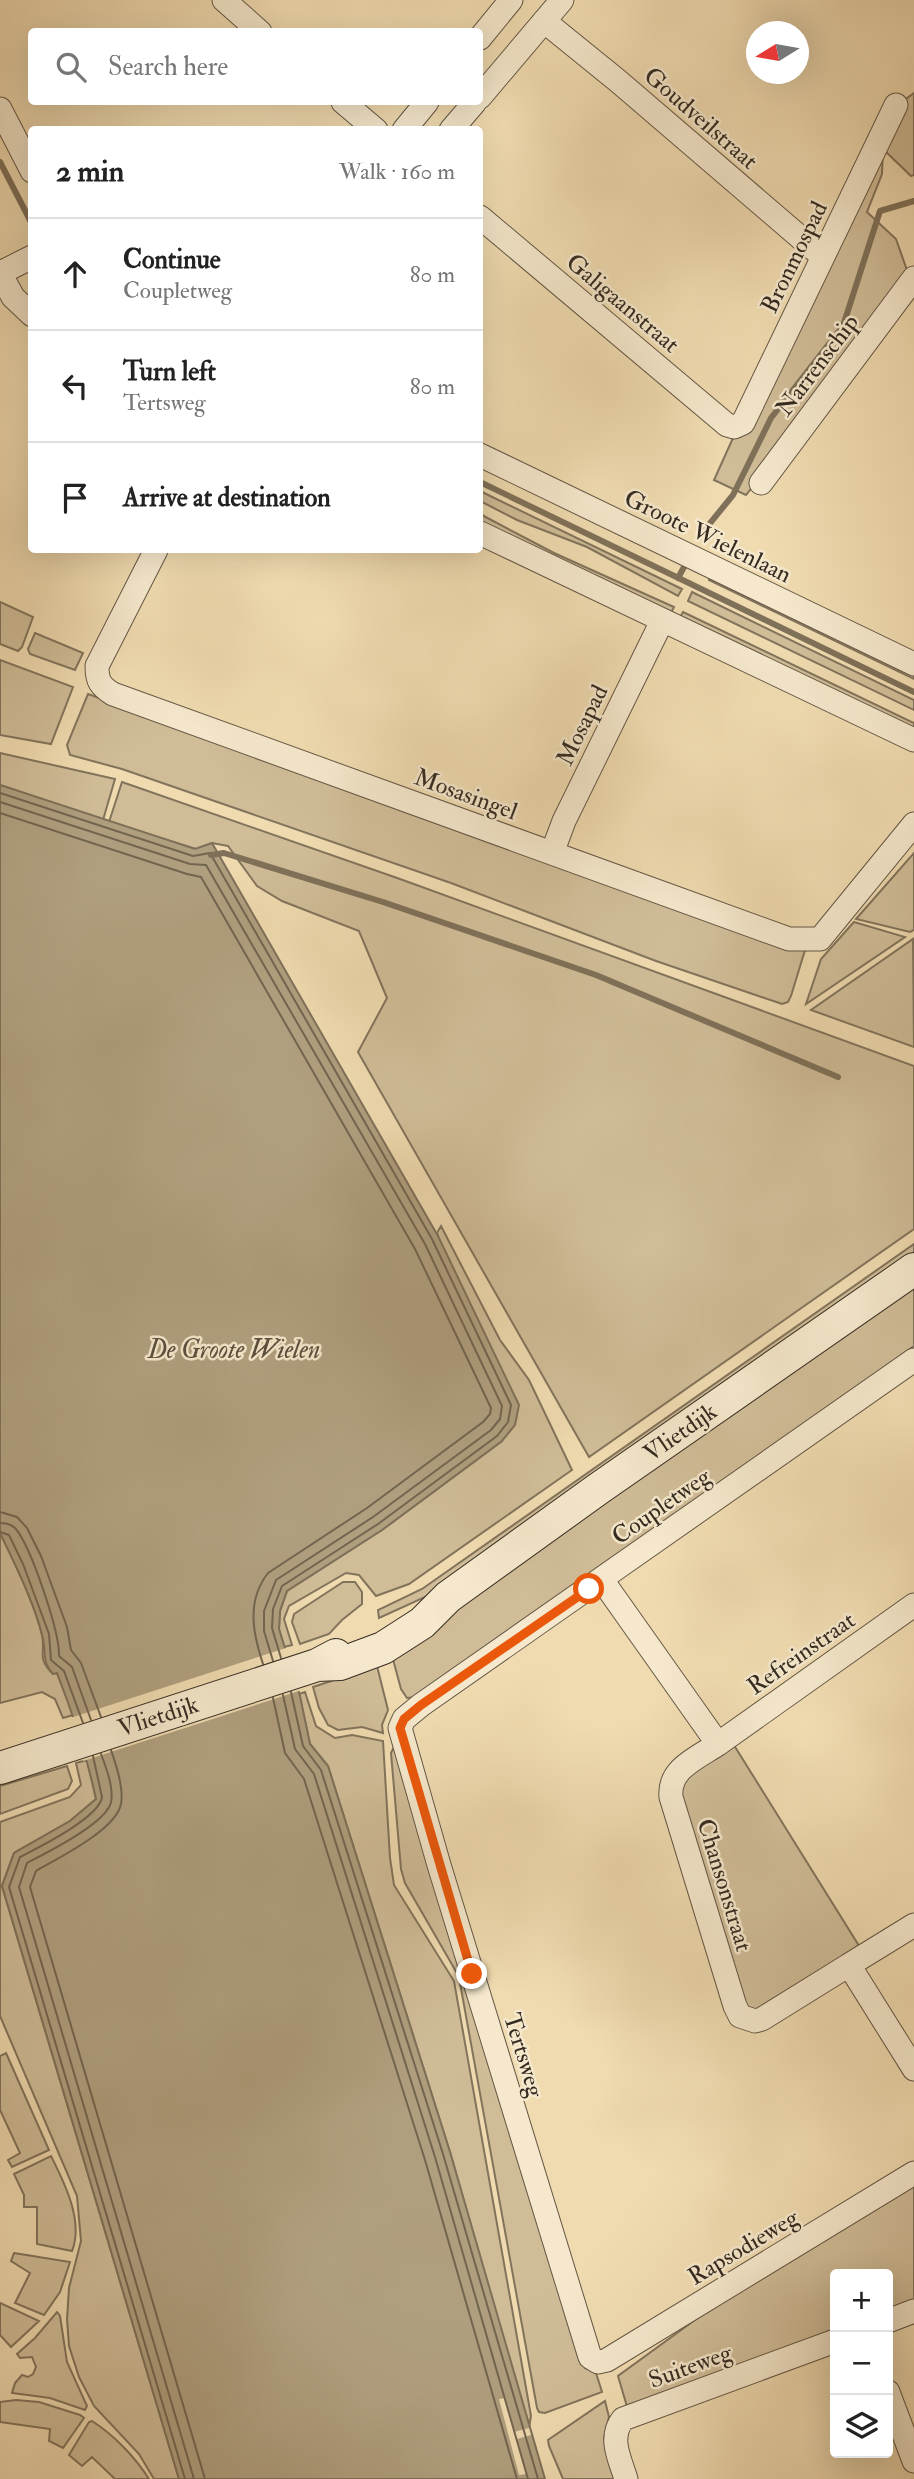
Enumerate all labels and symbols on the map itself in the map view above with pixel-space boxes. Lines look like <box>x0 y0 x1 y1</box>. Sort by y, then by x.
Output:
north arrow <box>746 21 809 84</box>
street label: Goudveilstraat <box>637 60 764 177</box>
street label: Bronmospad <box>754 196 835 318</box>
street label: Galigaanstraat <box>559 247 686 360</box>
street label: Narrenschip <box>769 308 866 423</box>
street label: Groote Wielenlaan <box>619 483 797 590</box>
street label: Mosapad <box>550 680 615 771</box>
street label: Mosasingel <box>410 762 522 827</box>
water label: De Groote Wielen <box>147 1334 320 1366</box>
street label: Vlietdijk <box>638 1396 723 1469</box>
street label: Coupletweg <box>606 1460 718 1552</box>
route start <box>573 1573 604 1604</box>
street label: Refreinstraat <box>741 1605 862 1702</box>
street label: Vlietdijk <box>114 1689 203 1744</box>
street label: Chansonstraat <box>690 1815 759 1955</box>
route end <box>456 1958 487 1989</box>
street label: Tertsweg <box>496 2009 551 2102</box>
street label: Rapsodieweg <box>682 2202 805 2293</box>
street label: Suiteweg <box>644 2337 737 2396</box>

